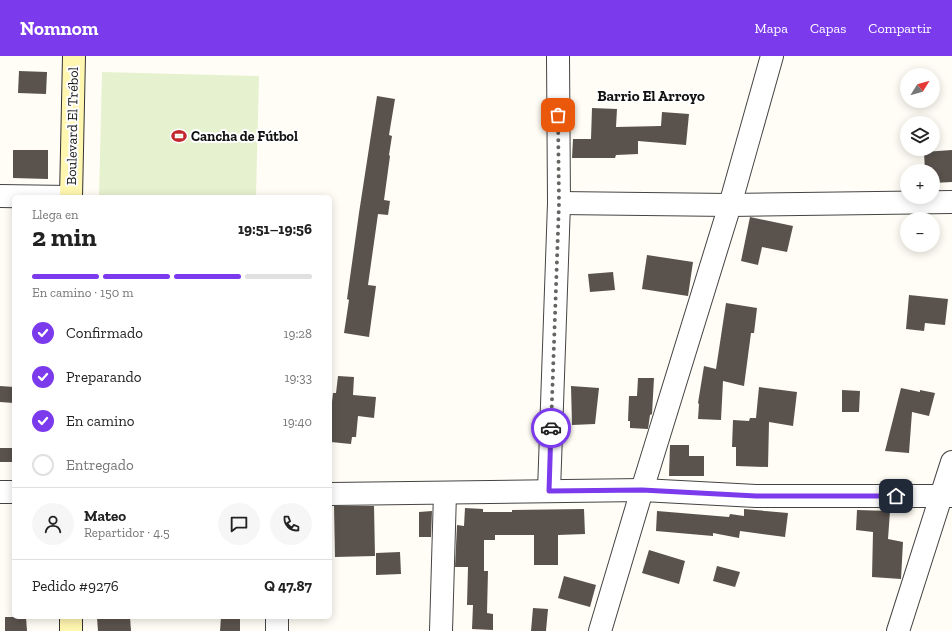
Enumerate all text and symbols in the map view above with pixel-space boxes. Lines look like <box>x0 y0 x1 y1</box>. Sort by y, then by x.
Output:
text: Nomnom <box>20 17 98 40</box>
text: Mapa <box>755 20 788 37</box>
text: Capas <box>810 20 846 37</box>
text: Compartir <box>868 20 932 37</box>
street label: Boulevard El Trébol <box>63 66 82 185</box>
north arrow <box>900 68 940 108</box>
map controls <box>900 68 940 252</box>
district label: Barrio El Arroyo <box>597 87 705 105</box>
pin <box>541 98 575 132</box>
icon: bag <box>547 104 569 126</box>
button: layers <box>900 116 940 156</box>
sports icon: Cancha de Fútbol <box>170 127 188 145</box>
place label: Cancha de Fútbol <box>191 128 298 145</box>
button: + <box>900 164 940 204</box>
text: Llega en <box>32 207 79 222</box>
button: − <box>900 212 940 252</box>
text: 19:51–19:56 <box>238 220 312 238</box>
text: 2 min <box>32 221 97 253</box>
text: En camino · 150 m <box>32 285 133 300</box>
icon: check <box>32 322 54 344</box>
text: Confirmado <box>66 324 143 342</box>
text: 19:28 <box>283 326 312 341</box>
icon: check <box>32 366 54 388</box>
text: Preparando <box>66 368 142 386</box>
text: 19:33 <box>284 370 312 385</box>
courier <box>531 408 571 448</box>
icon: check <box>32 410 54 432</box>
text: En camino <box>66 412 134 430</box>
text: 19:40 <box>283 414 312 429</box>
icon: car <box>540 417 562 439</box>
text: Entregado <box>66 456 134 474</box>
pin <box>879 479 913 513</box>
icon: home <box>885 485 907 507</box>
button: person <box>32 503 74 545</box>
button: chat <box>218 503 260 545</box>
button: phone <box>270 503 312 545</box>
text: Mateo <box>84 507 126 525</box>
text: Repartidor · 4.5 <box>84 525 170 540</box>
text: Pedido #9276 <box>32 577 119 595</box>
text: Q 47.87 <box>264 577 312 595</box>

